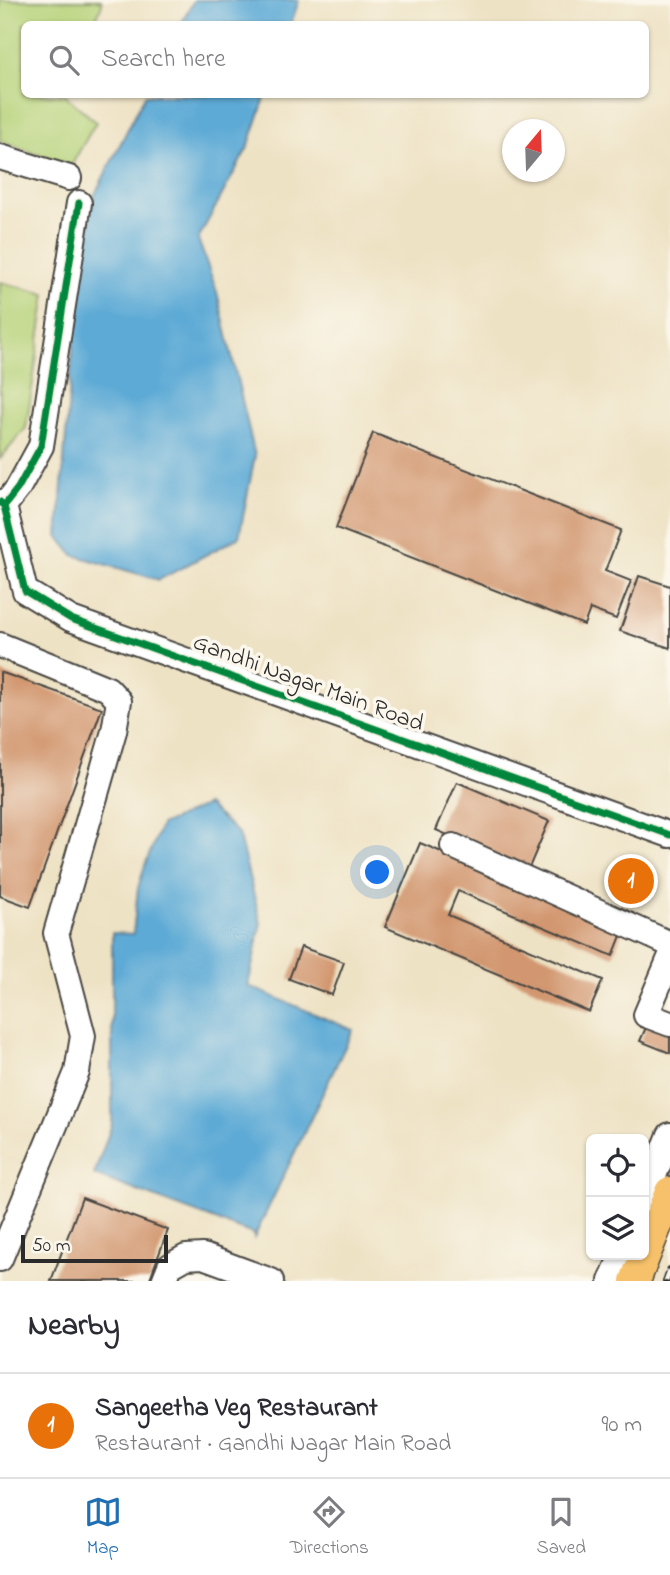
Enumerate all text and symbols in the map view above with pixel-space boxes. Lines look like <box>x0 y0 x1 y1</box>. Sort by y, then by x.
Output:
search box <box>21 21 649 98</box>
icon: search <box>45 41 83 79</box>
text: Search here <box>101 41 226 79</box>
north arrow <box>502 119 565 182</box>
street label: Gandhi Nagar Main Road <box>188 626 429 742</box>
your location <box>360 855 394 889</box>
pin: 1 <box>608 855 654 907</box>
map controls <box>586 1134 649 1260</box>
button: locate <box>586 1134 649 1197</box>
button: layers <box>586 1197 649 1260</box>
scale bar <box>21 1232 168 1264</box>
text: 50 m <box>32 1233 71 1260</box>
text: Nearby <box>28 1305 120 1349</box>
text: Sangeetha Veg Restaurant <box>95 1390 378 1428</box>
text: 1 <box>47 1409 55 1442</box>
text: 90 m <box>602 1409 642 1442</box>
text: Restaurant · Gandhi Nagar Main Road <box>95 1428 451 1461</box>
tab: Map <box>84 1493 122 1562</box>
tab: Directions <box>290 1493 369 1562</box>
tab: Saved <box>537 1493 586 1562</box>

